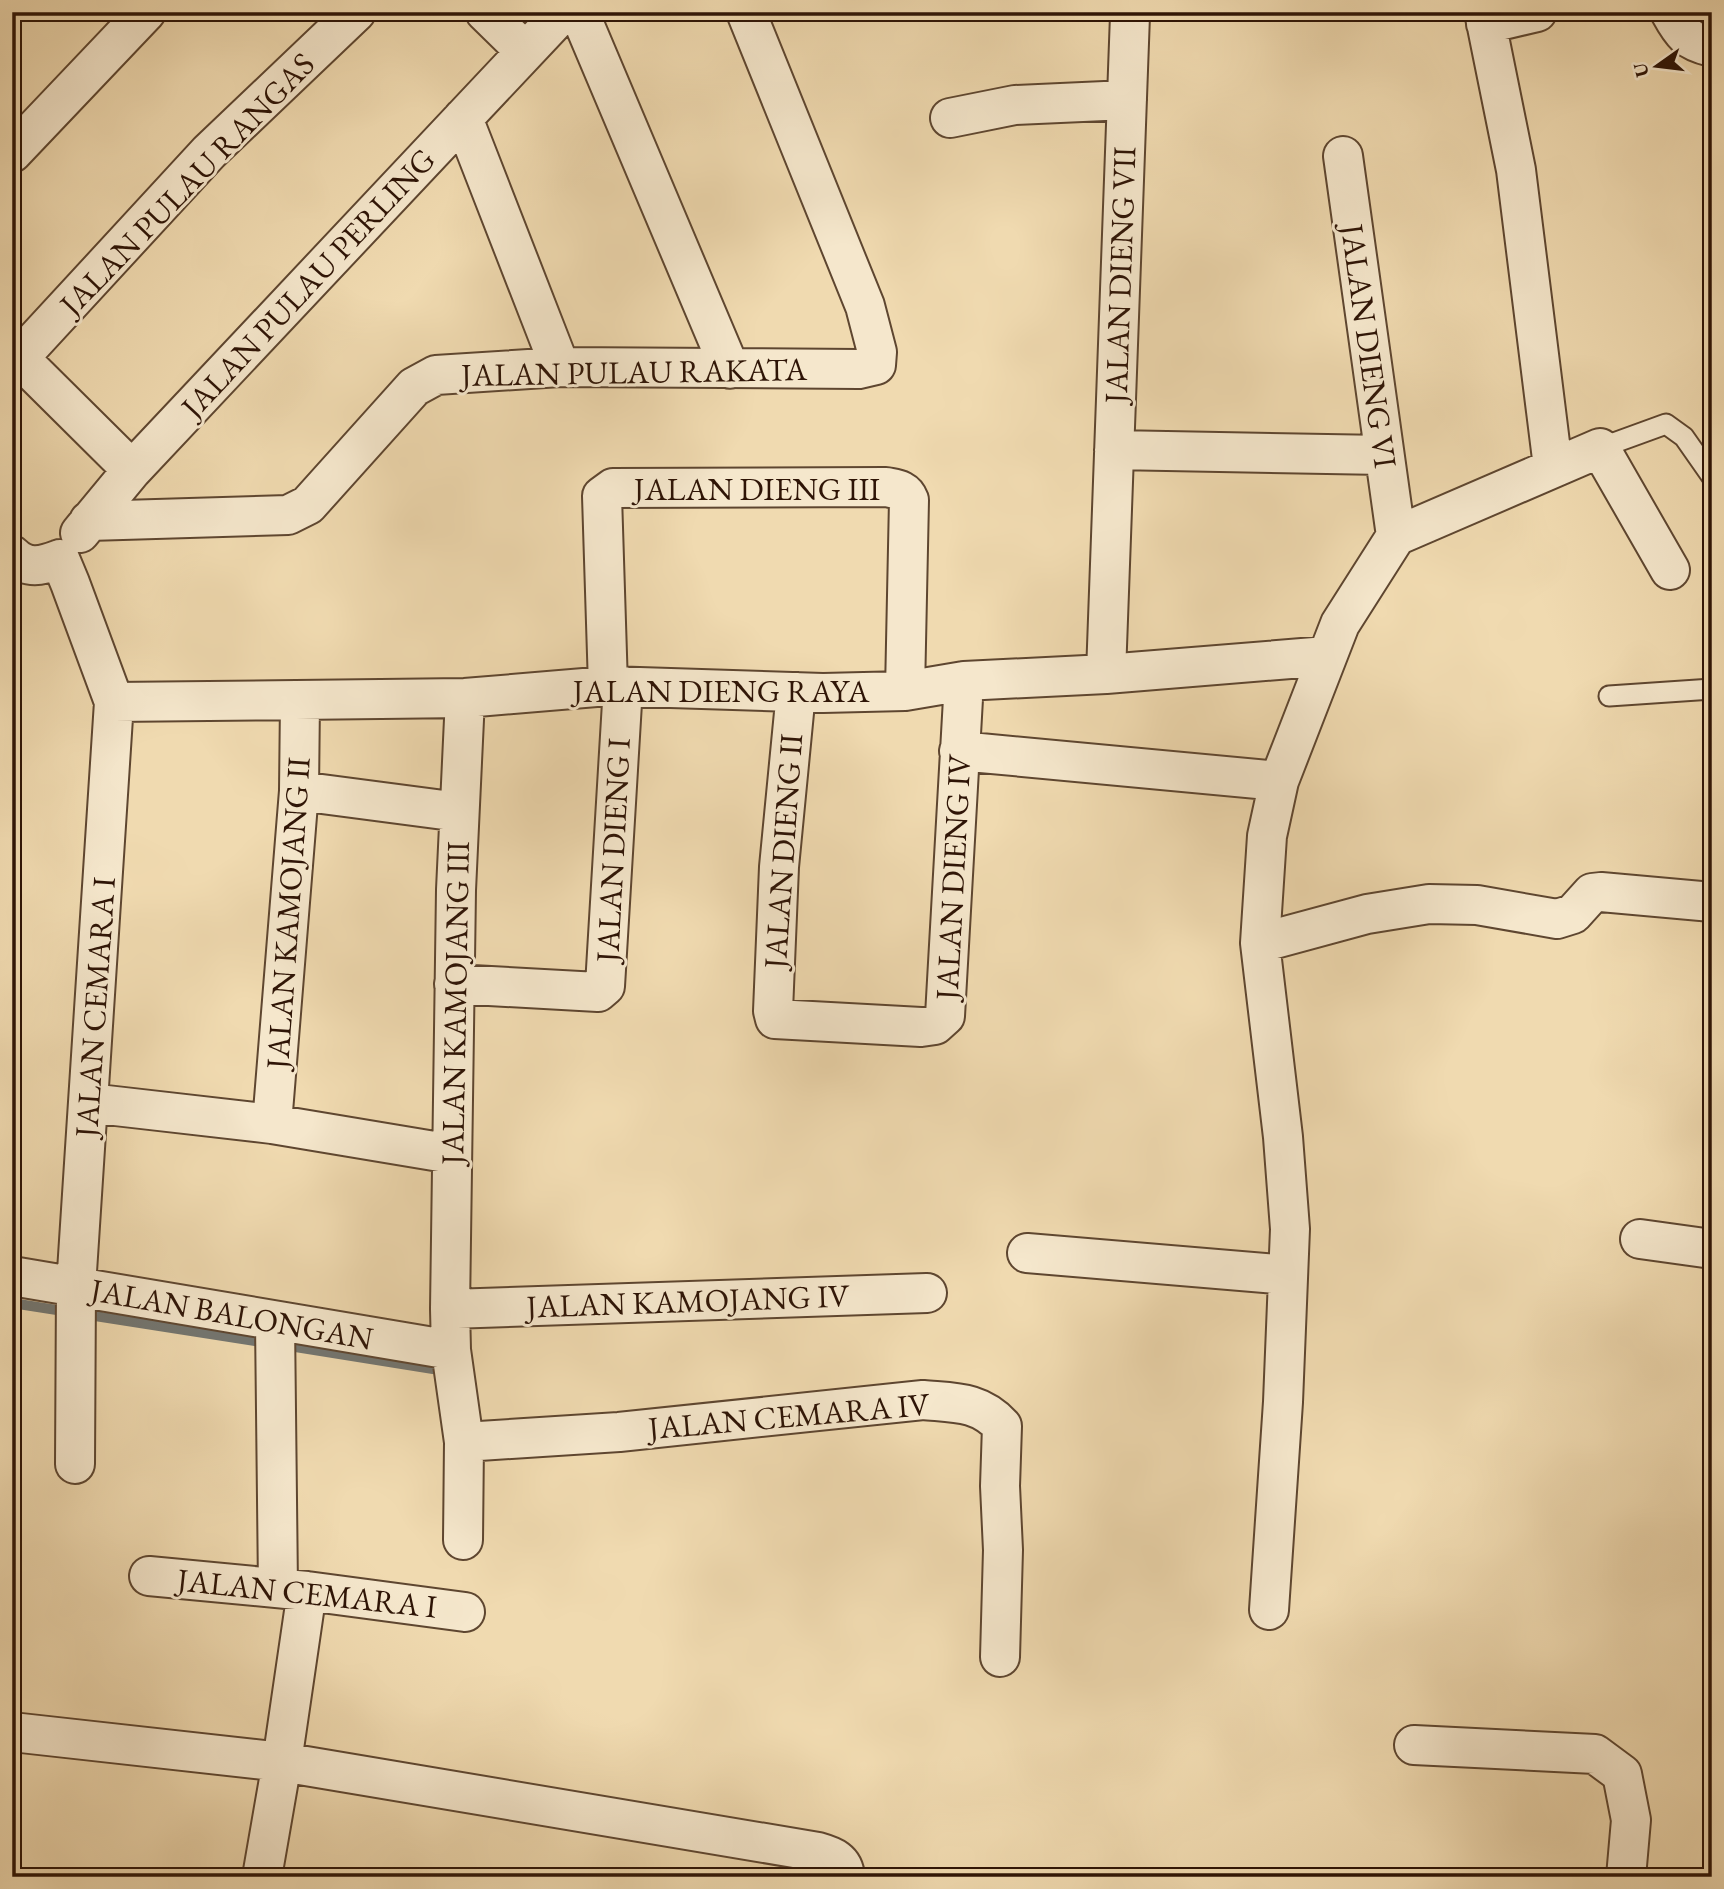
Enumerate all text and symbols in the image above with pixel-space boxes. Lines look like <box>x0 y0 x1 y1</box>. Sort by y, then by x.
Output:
north arrow <box>1622 32 1692 102</box>
street label: JALAN PULAU RANGAS <box>48 44 324 327</box>
text: U <box>1627 60 1655 80</box>
street label: JALAN PULAU PERLING <box>170 139 444 429</box>
street label: JALAN DIENG VII <box>1094 146 1145 407</box>
street label: JALAN DIENG VI <box>1331 218 1407 471</box>
street label: JALAN PULAU RAKATA <box>458 348 808 396</box>
street label: JALAN DIENG III <box>631 468 880 510</box>
street label: JALAN DIENG RAYA <box>570 670 870 712</box>
street label: JALAN DIENG II <box>754 732 812 973</box>
street label: JALAN DIENG I <box>586 737 640 966</box>
street label: JALAN DIENG IV <box>925 753 980 1004</box>
street label: JALAN KAMOJANG II <box>256 755 320 1073</box>
street label: JALAN KAMOJANG III <box>431 841 479 1168</box>
street label: JALAN CEMARA I <box>65 875 125 1142</box>
street label: JALAN BALONGAN <box>85 1268 377 1360</box>
street label: JALAN KAMOJANG IV <box>523 1274 851 1328</box>
street label: JALAN CEMARA IV <box>644 1383 932 1449</box>
street label: JALAN CEMARA I <box>172 1558 439 1628</box>

